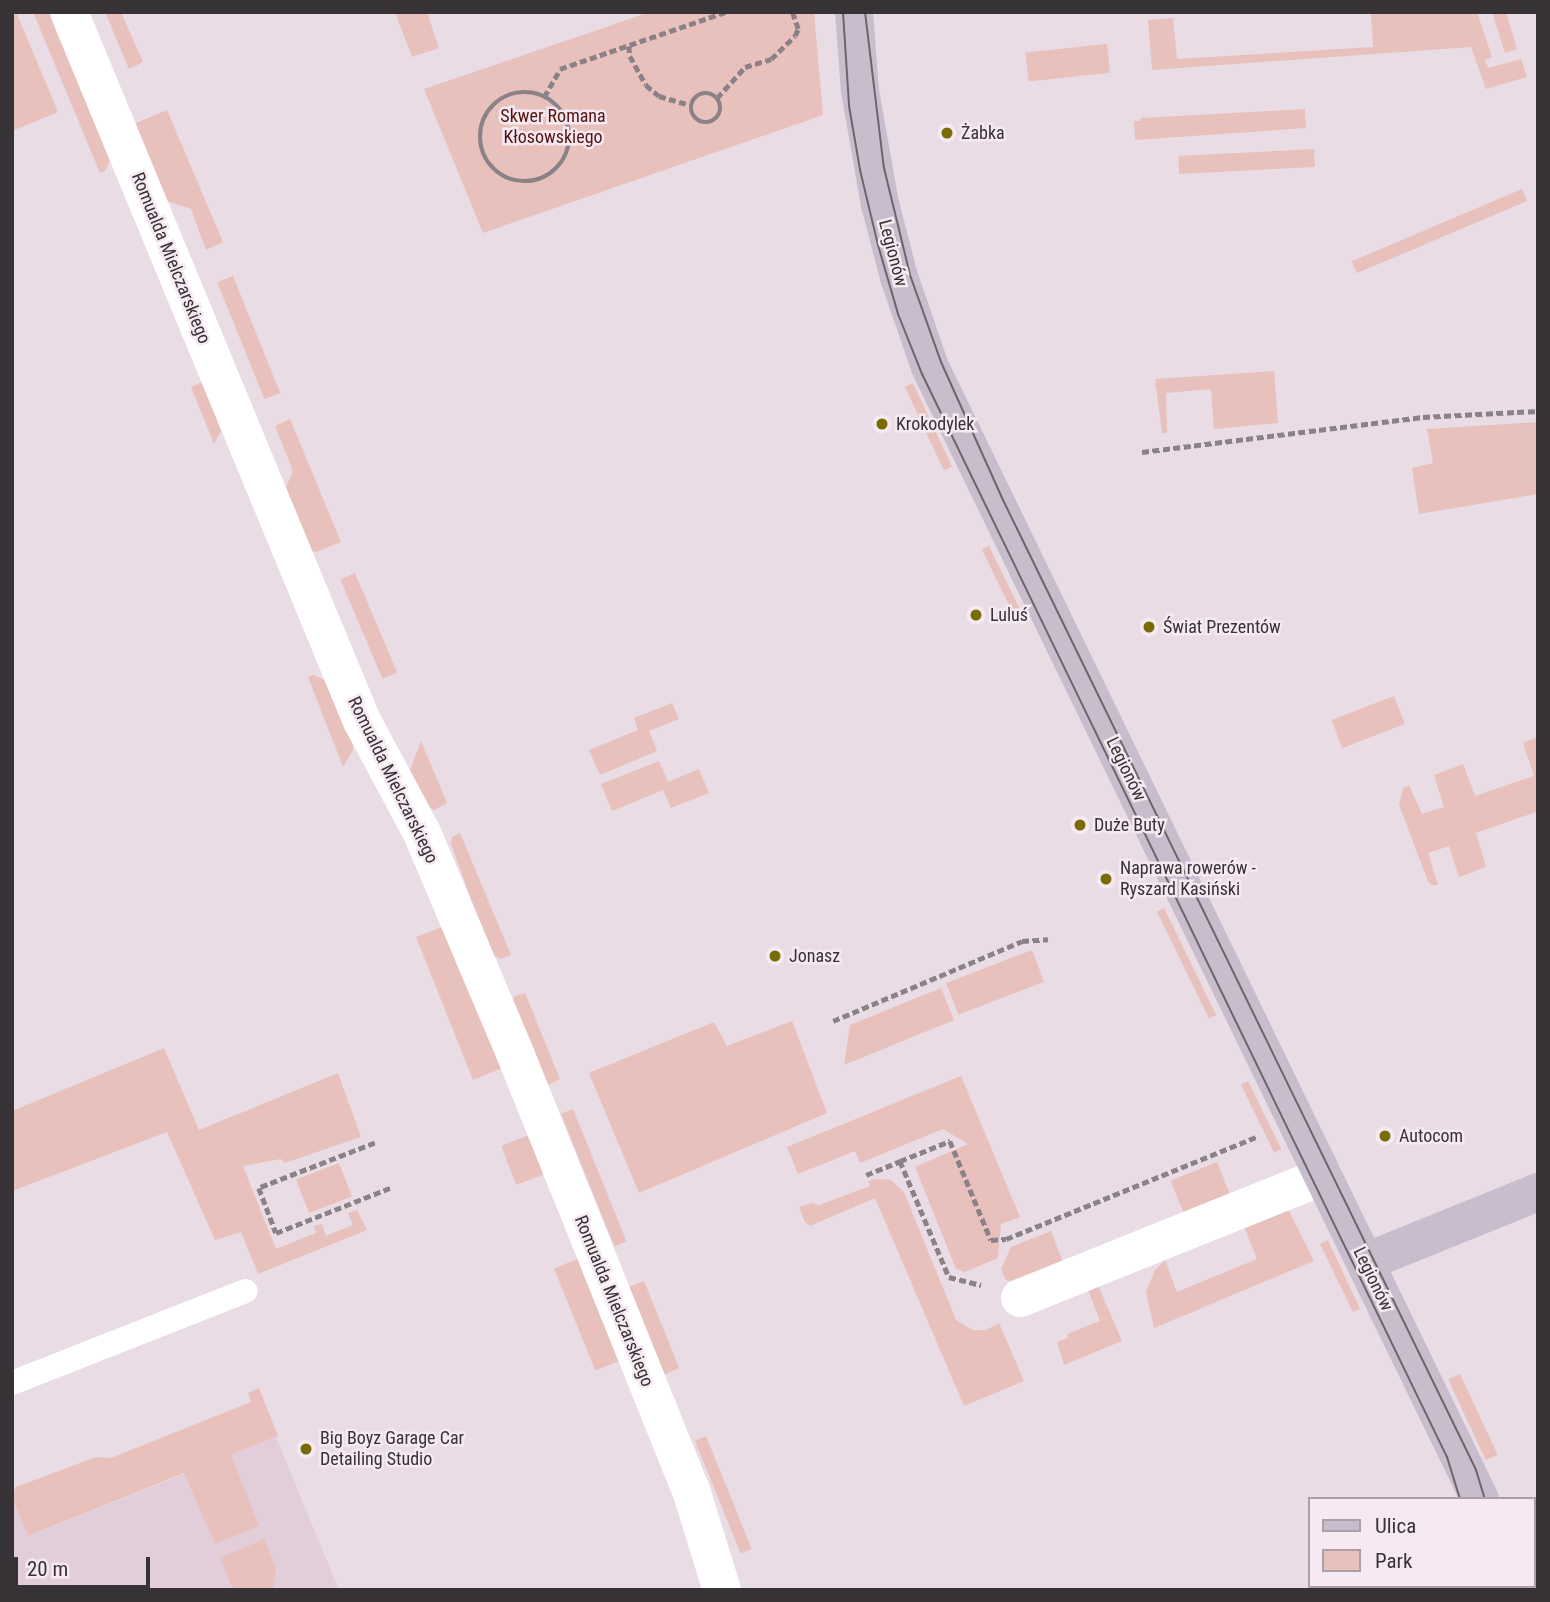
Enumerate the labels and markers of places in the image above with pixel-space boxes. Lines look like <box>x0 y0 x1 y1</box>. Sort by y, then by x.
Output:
place label: Żabka <box>961 122 1005 144</box>
marker: Żabka <box>939 125 955 141</box>
place label: Krokodylek <box>896 413 974 435</box>
marker: Krokodylek <box>874 416 890 432</box>
place label: Luluś <box>990 604 1028 626</box>
marker: Luluś <box>968 607 984 623</box>
place label: Świat Prezentów <box>1163 616 1281 638</box>
marker: Świat Prezentów <box>1141 619 1157 635</box>
place label: Duże Buty <box>1094 814 1165 836</box>
marker: Duże Buty <box>1072 817 1088 833</box>
place label: Naprawa rowerów - Ryszard Kasiński <box>1120 858 1256 900</box>
marker: Naprawa rowerów - Ryszard Kasiński <box>1098 871 1114 887</box>
place label: Jonasz <box>789 945 840 967</box>
marker: Jonasz <box>767 948 783 964</box>
place label: Autocom <box>1399 1125 1463 1147</box>
marker: Autocom <box>1377 1128 1393 1144</box>
place label: Big Boyz Garage Car Detailing Studio <box>320 1428 464 1470</box>
marker: Big Boyz Garage Car Detailing Studio <box>298 1441 314 1457</box>

